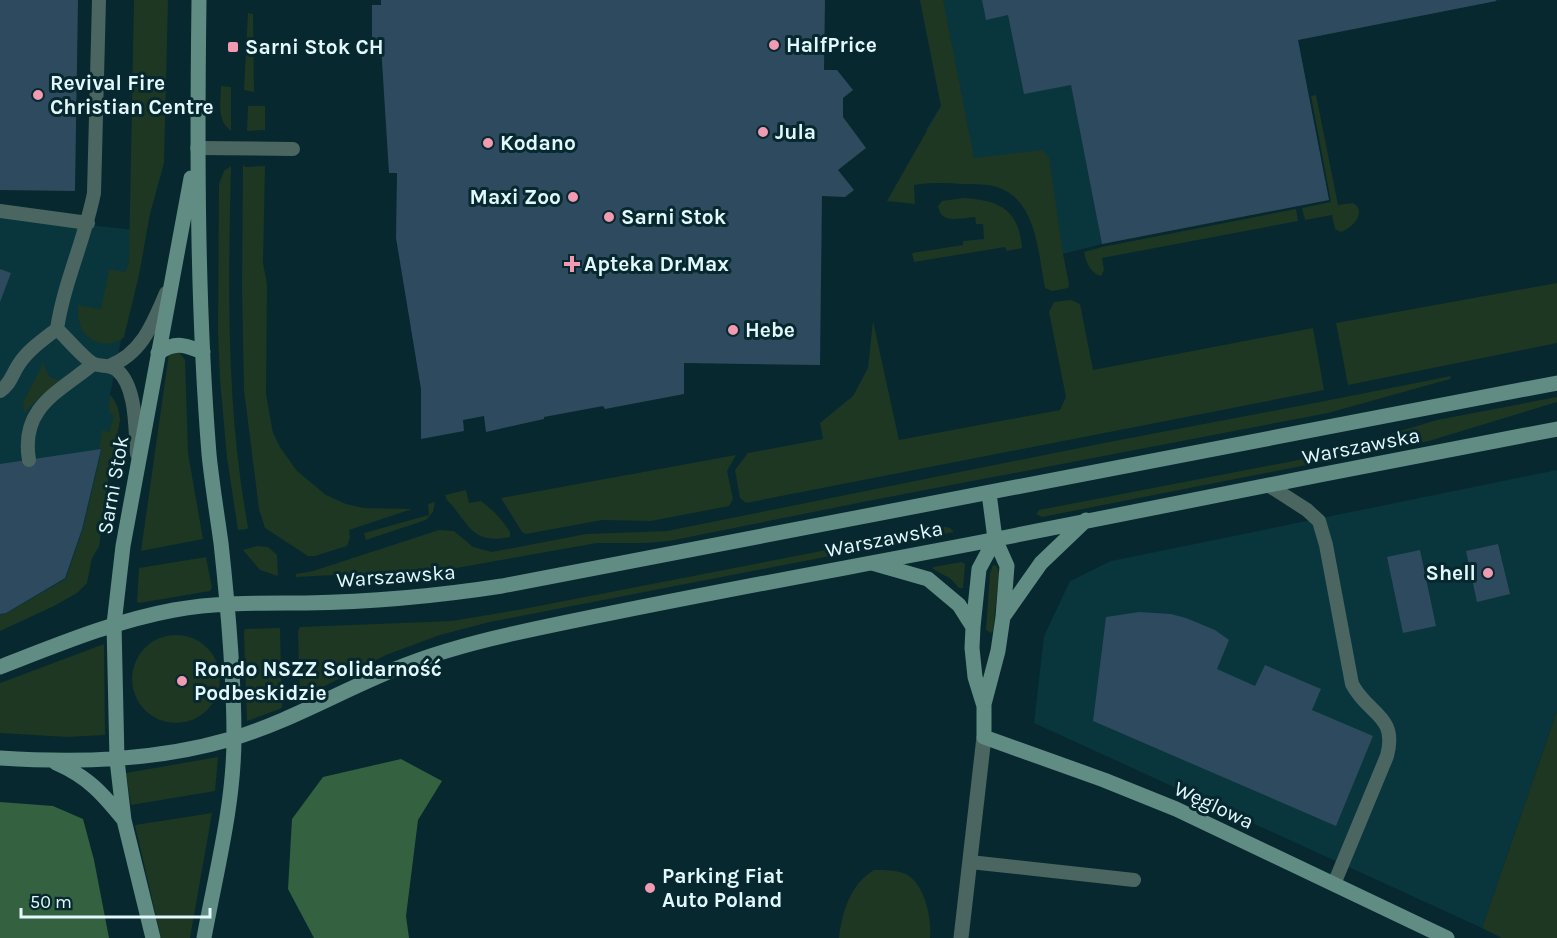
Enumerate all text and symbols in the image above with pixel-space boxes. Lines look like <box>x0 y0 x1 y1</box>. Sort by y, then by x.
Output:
place label: HalfPrice <box>786 33 877 57</box>
place label: Sarni Stok CH <box>245 35 384 59</box>
marker: HalfPrice <box>767 38 781 52</box>
marker: Sarni Stok CH <box>226 40 240 54</box>
place label: Revival Fire Christian Centre <box>50 71 214 119</box>
marker: Revival Fire Christian Centre <box>31 88 45 102</box>
place label: Jula <box>775 120 816 144</box>
marker: Jula <box>756 125 770 139</box>
place label: Kodano <box>500 131 576 155</box>
marker: Kodano <box>481 136 495 150</box>
place label: Maxi Zoo <box>470 185 561 209</box>
marker: Maxi Zoo <box>566 190 580 204</box>
place label: Sarni Stok <box>621 205 727 229</box>
marker: Sarni Stok <box>602 210 616 224</box>
place label: Apteka Dr.Max <box>584 252 729 276</box>
marker: Apteka Dr.Max <box>565 257 579 271</box>
place label: Hebe <box>745 318 795 342</box>
marker: Hebe <box>726 323 740 337</box>
street label: Warszawska <box>1300 423 1422 469</box>
street label: Sarni Stok <box>93 434 133 536</box>
street label: Warszawska <box>823 516 945 562</box>
street label: Warszawska <box>336 560 456 592</box>
place label: Shell <box>1426 561 1476 585</box>
marker: Shell <box>1481 566 1495 580</box>
place label: Rondo NSZZ Solidarność Podbeskidzie <box>194 657 442 705</box>
marker: Rondo NSZZ Solidarność Podbeskidzie <box>175 674 189 688</box>
street label: Węglowa <box>1170 776 1258 834</box>
place label: Parking Fiat Auto Poland <box>662 864 784 912</box>
scale bar <box>21 881 210 919</box>
marker: Parking Fiat Auto Poland <box>643 881 657 895</box>
text: 50 m <box>30 891 72 913</box>

